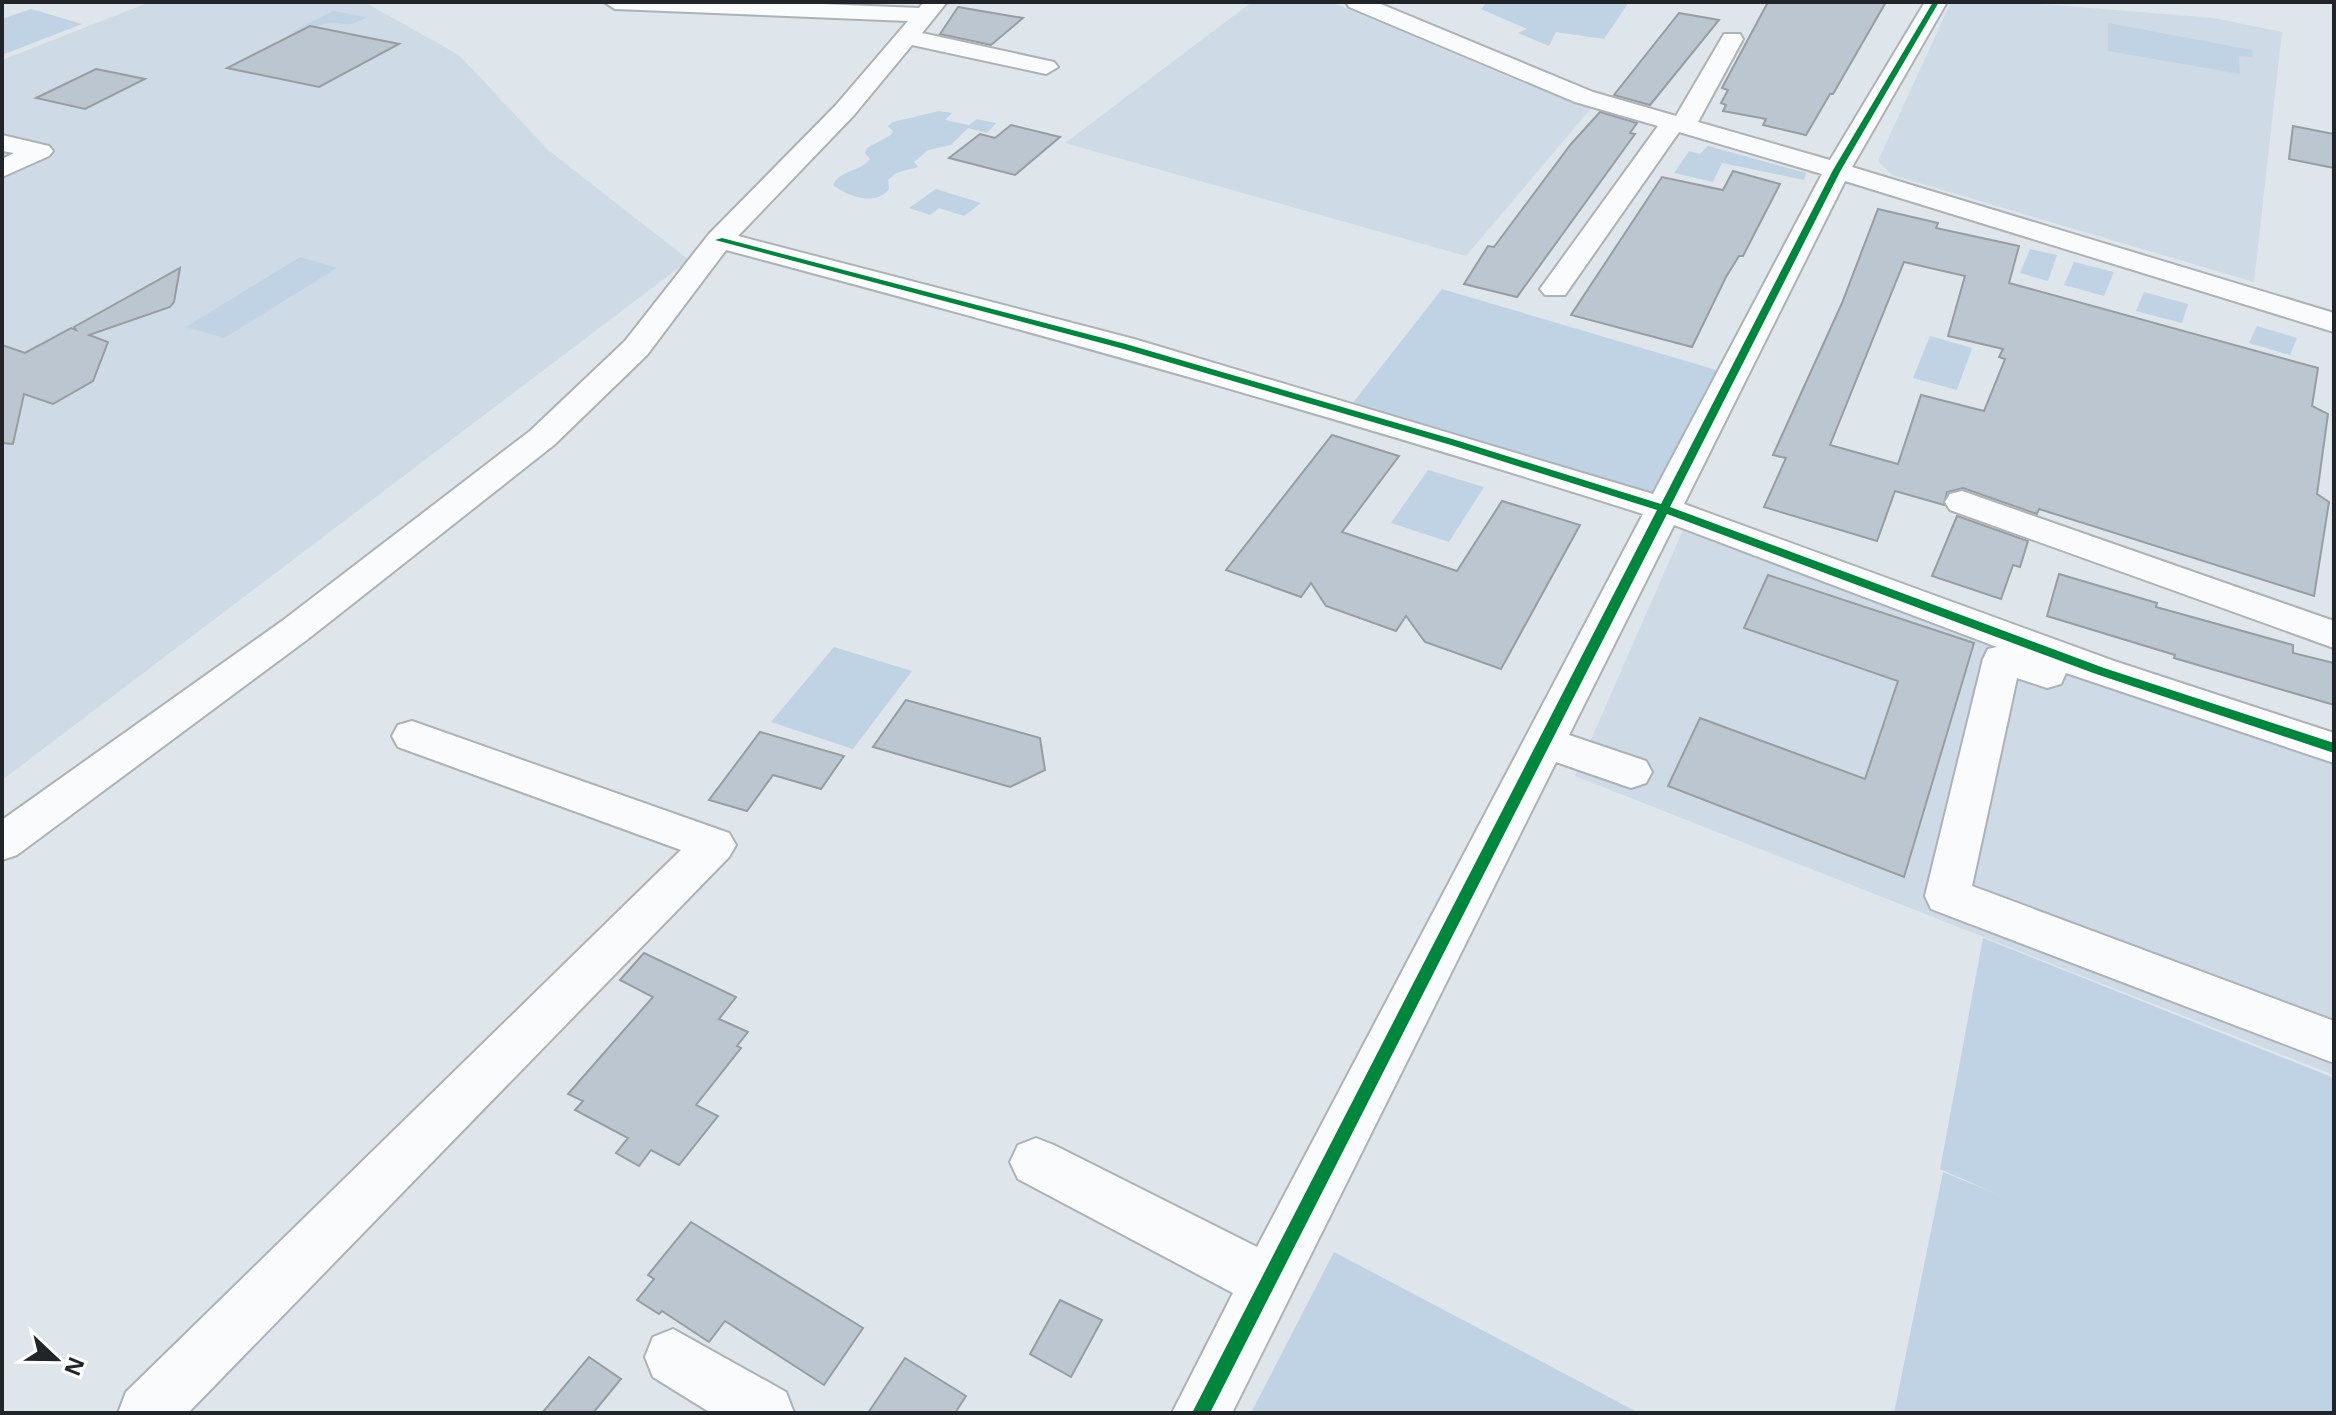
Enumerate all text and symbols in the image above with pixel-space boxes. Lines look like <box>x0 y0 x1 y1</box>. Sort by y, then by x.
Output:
north arrow <box>16 1319 96 1399</box>
text: N <box>58 1353 93 1381</box>

